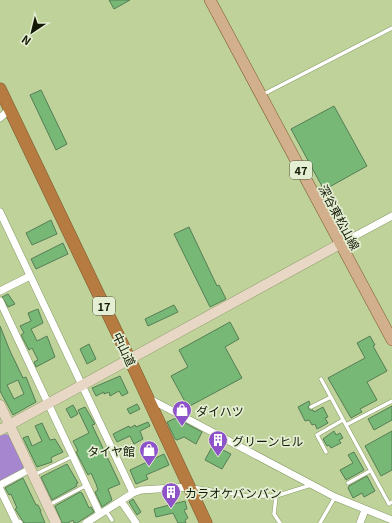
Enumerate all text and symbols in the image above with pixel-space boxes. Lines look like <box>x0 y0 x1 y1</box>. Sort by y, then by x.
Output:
north arrow <box>12 12 52 52</box>
text: N <box>18 32 34 50</box>
road number: 47 <box>290 161 312 179</box>
street label: 深谷東松山線 <box>316 181 364 253</box>
road number: 17 <box>93 297 115 315</box>
street label: 中山道 <box>109 329 141 369</box>
shop icon: ダイハツ <box>171 399 193 427</box>
place label: ダイハツ <box>196 402 244 419</box>
building icon: グリーンヒル <box>207 429 229 457</box>
place label: グリーンヒル <box>232 432 303 449</box>
shop icon: タイヤ館 <box>138 439 160 467</box>
place label: タイヤ館 <box>87 442 135 459</box>
building icon: カラオケバンバン <box>160 481 182 509</box>
place label: カラオケバンバン <box>185 484 282 501</box>

